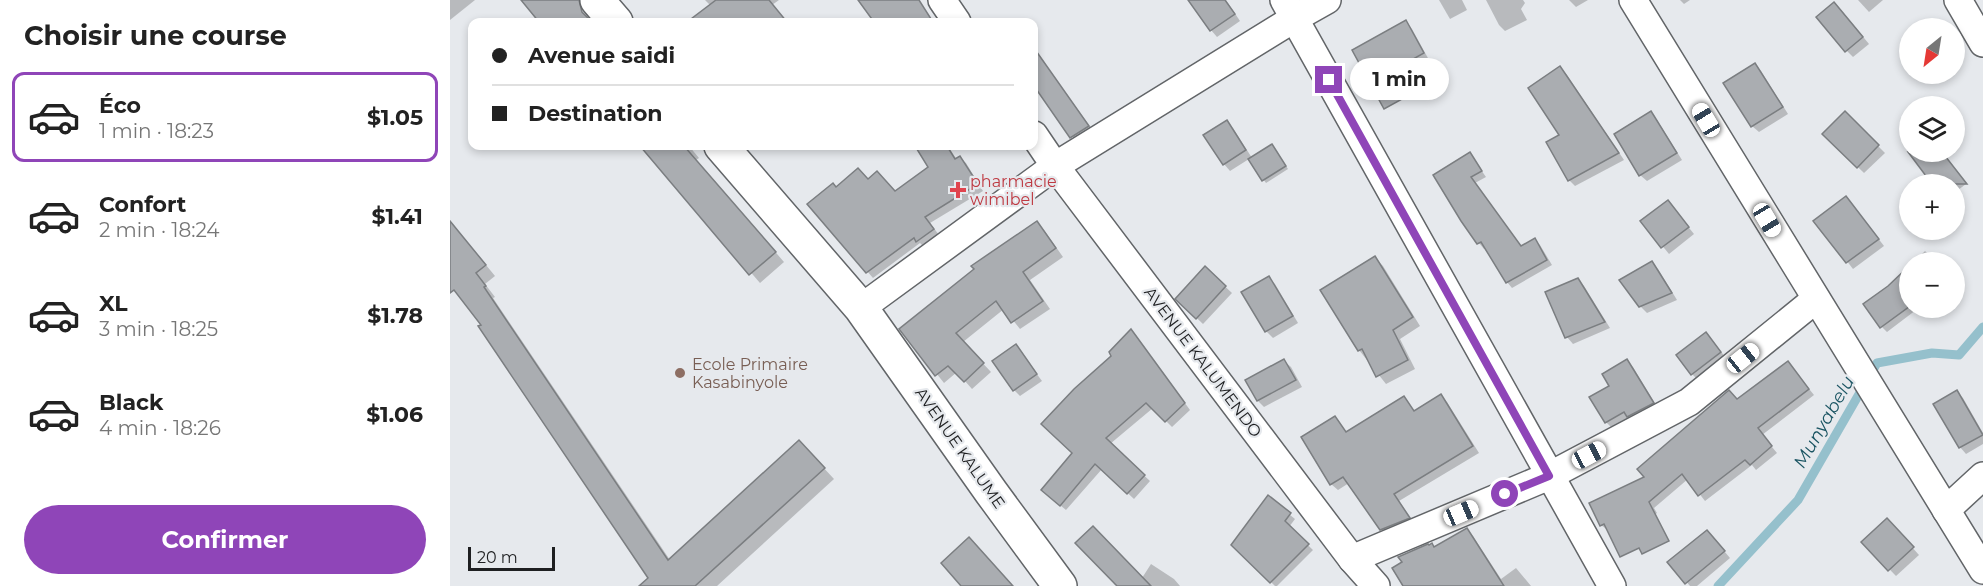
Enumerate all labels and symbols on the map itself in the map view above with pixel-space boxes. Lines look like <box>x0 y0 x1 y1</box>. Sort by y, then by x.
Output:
north arrow <box>1899 18 1965 84</box>
callout: 1 min <box>1350 59 1449 101</box>
route end <box>1315 66 1342 93</box>
car <box>1689 100 1723 140</box>
place label: pharmacie wimibel <box>970 172 1057 209</box>
marker: pharmacie wimibel <box>951 183 965 197</box>
car <box>1750 200 1784 240</box>
street label: AVENUE KALUMENDO <box>1140 283 1266 441</box>
car <box>1723 340 1763 376</box>
place label: Ecole Primaire Kasabinyole <box>692 355 808 392</box>
marker: Ecole Primaire Kasabinyole <box>673 366 687 380</box>
water label: Munyabelu <box>1789 372 1859 472</box>
street label: AVENUE KALUME <box>911 384 1009 512</box>
car <box>1569 439 1609 471</box>
route start <box>1491 480 1518 507</box>
car <box>1441 498 1481 528</box>
scale bar <box>468 544 555 572</box>

